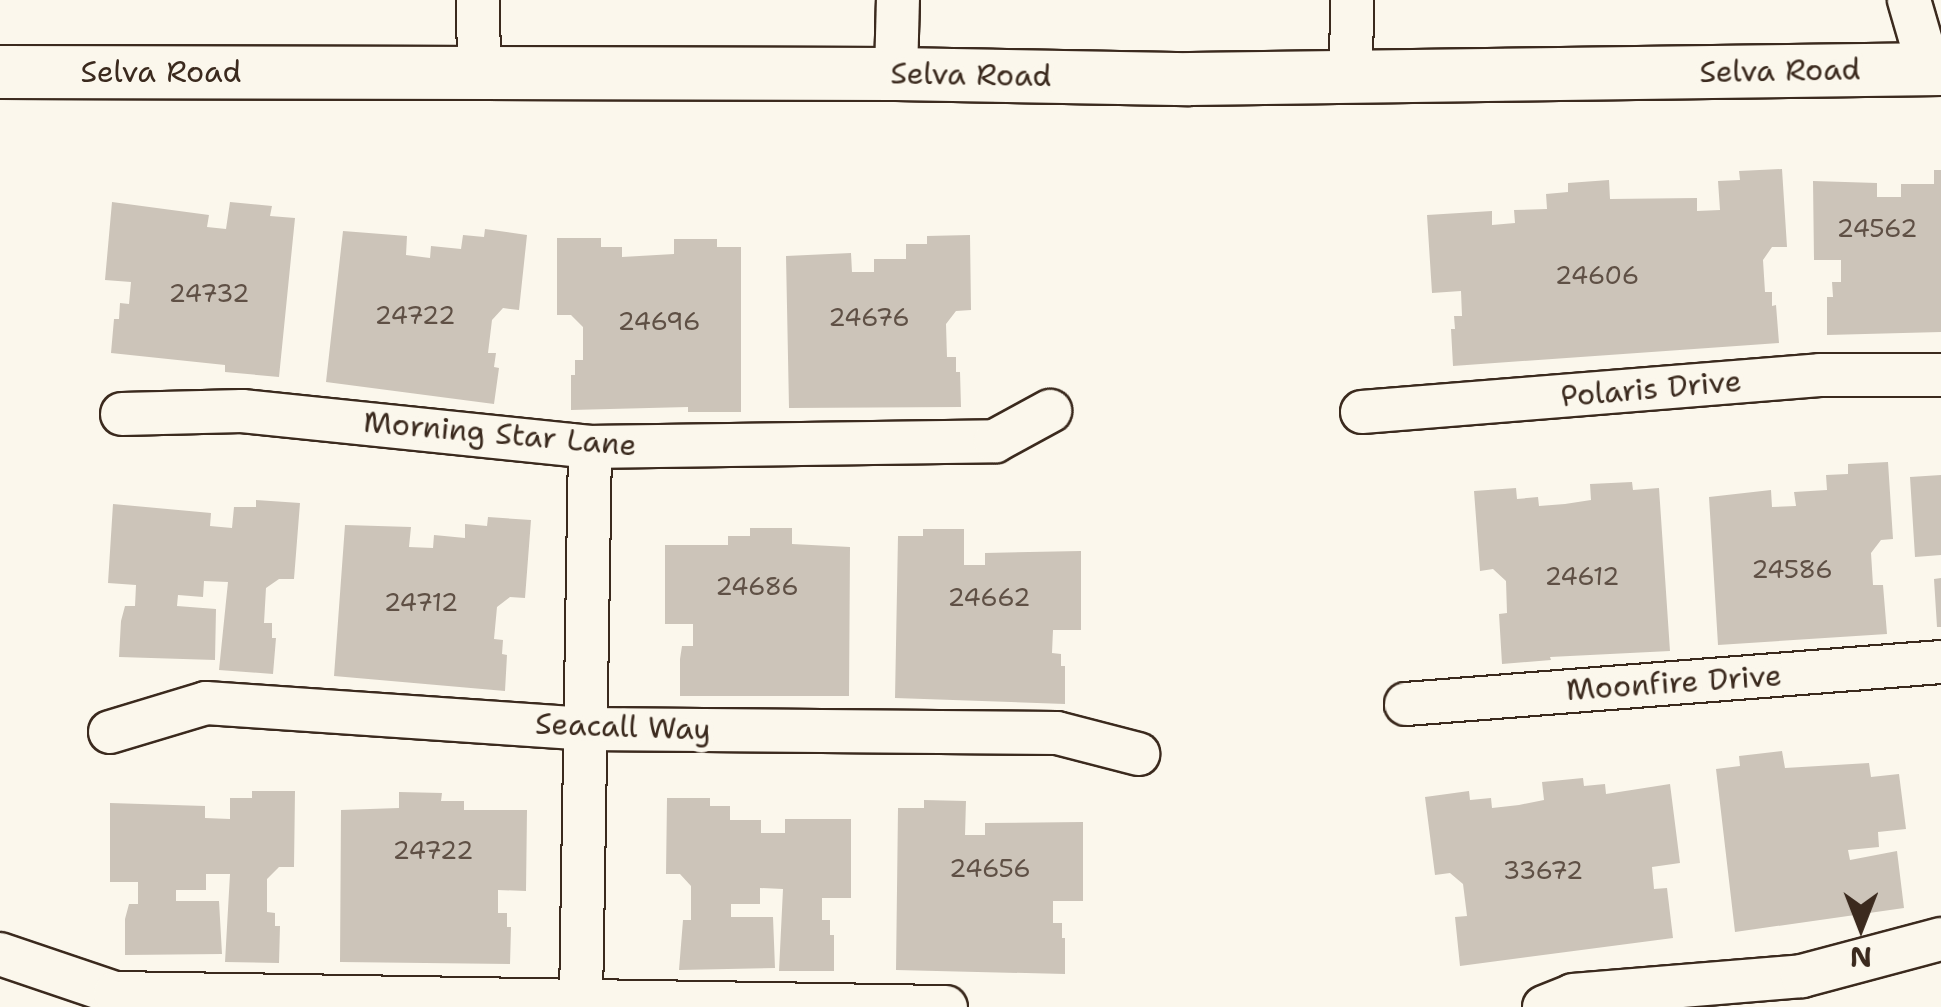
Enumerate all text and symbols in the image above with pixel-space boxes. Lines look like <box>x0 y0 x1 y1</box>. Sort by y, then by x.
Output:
street label: Selva Road <box>1699 52 1861 90</box>
street label: Selva Road <box>80 54 242 90</box>
street label: Selva Road <box>890 56 1052 94</box>
house number: 24562 <box>1837 213 1917 243</box>
house number: 24606 <box>1555 260 1639 290</box>
house number: 24732 <box>169 278 249 308</box>
house number: 24722 <box>375 300 455 330</box>
house number: 24676 <box>828 302 910 332</box>
house number: 24696 <box>618 306 700 336</box>
street label: Polaris Drive <box>1559 363 1743 415</box>
street label: Morning Star Lane <box>362 404 638 464</box>
house number: 24586 <box>1751 554 1833 584</box>
house number: 24612 <box>1544 561 1620 591</box>
house number: 24686 <box>715 571 799 601</box>
house number: 24662 <box>947 582 1031 612</box>
house number: 24712 <box>384 587 458 617</box>
street label: Moonfire Drive <box>1565 658 1783 708</box>
street label: Seacall Way <box>535 706 711 748</box>
house number: 24722 <box>393 835 473 865</box>
house number: 24656 <box>949 853 1031 883</box>
house number: 33672 <box>1503 855 1583 885</box>
north arrow <box>1811 877 1911 977</box>
text: N <box>1850 938 1872 976</box>

